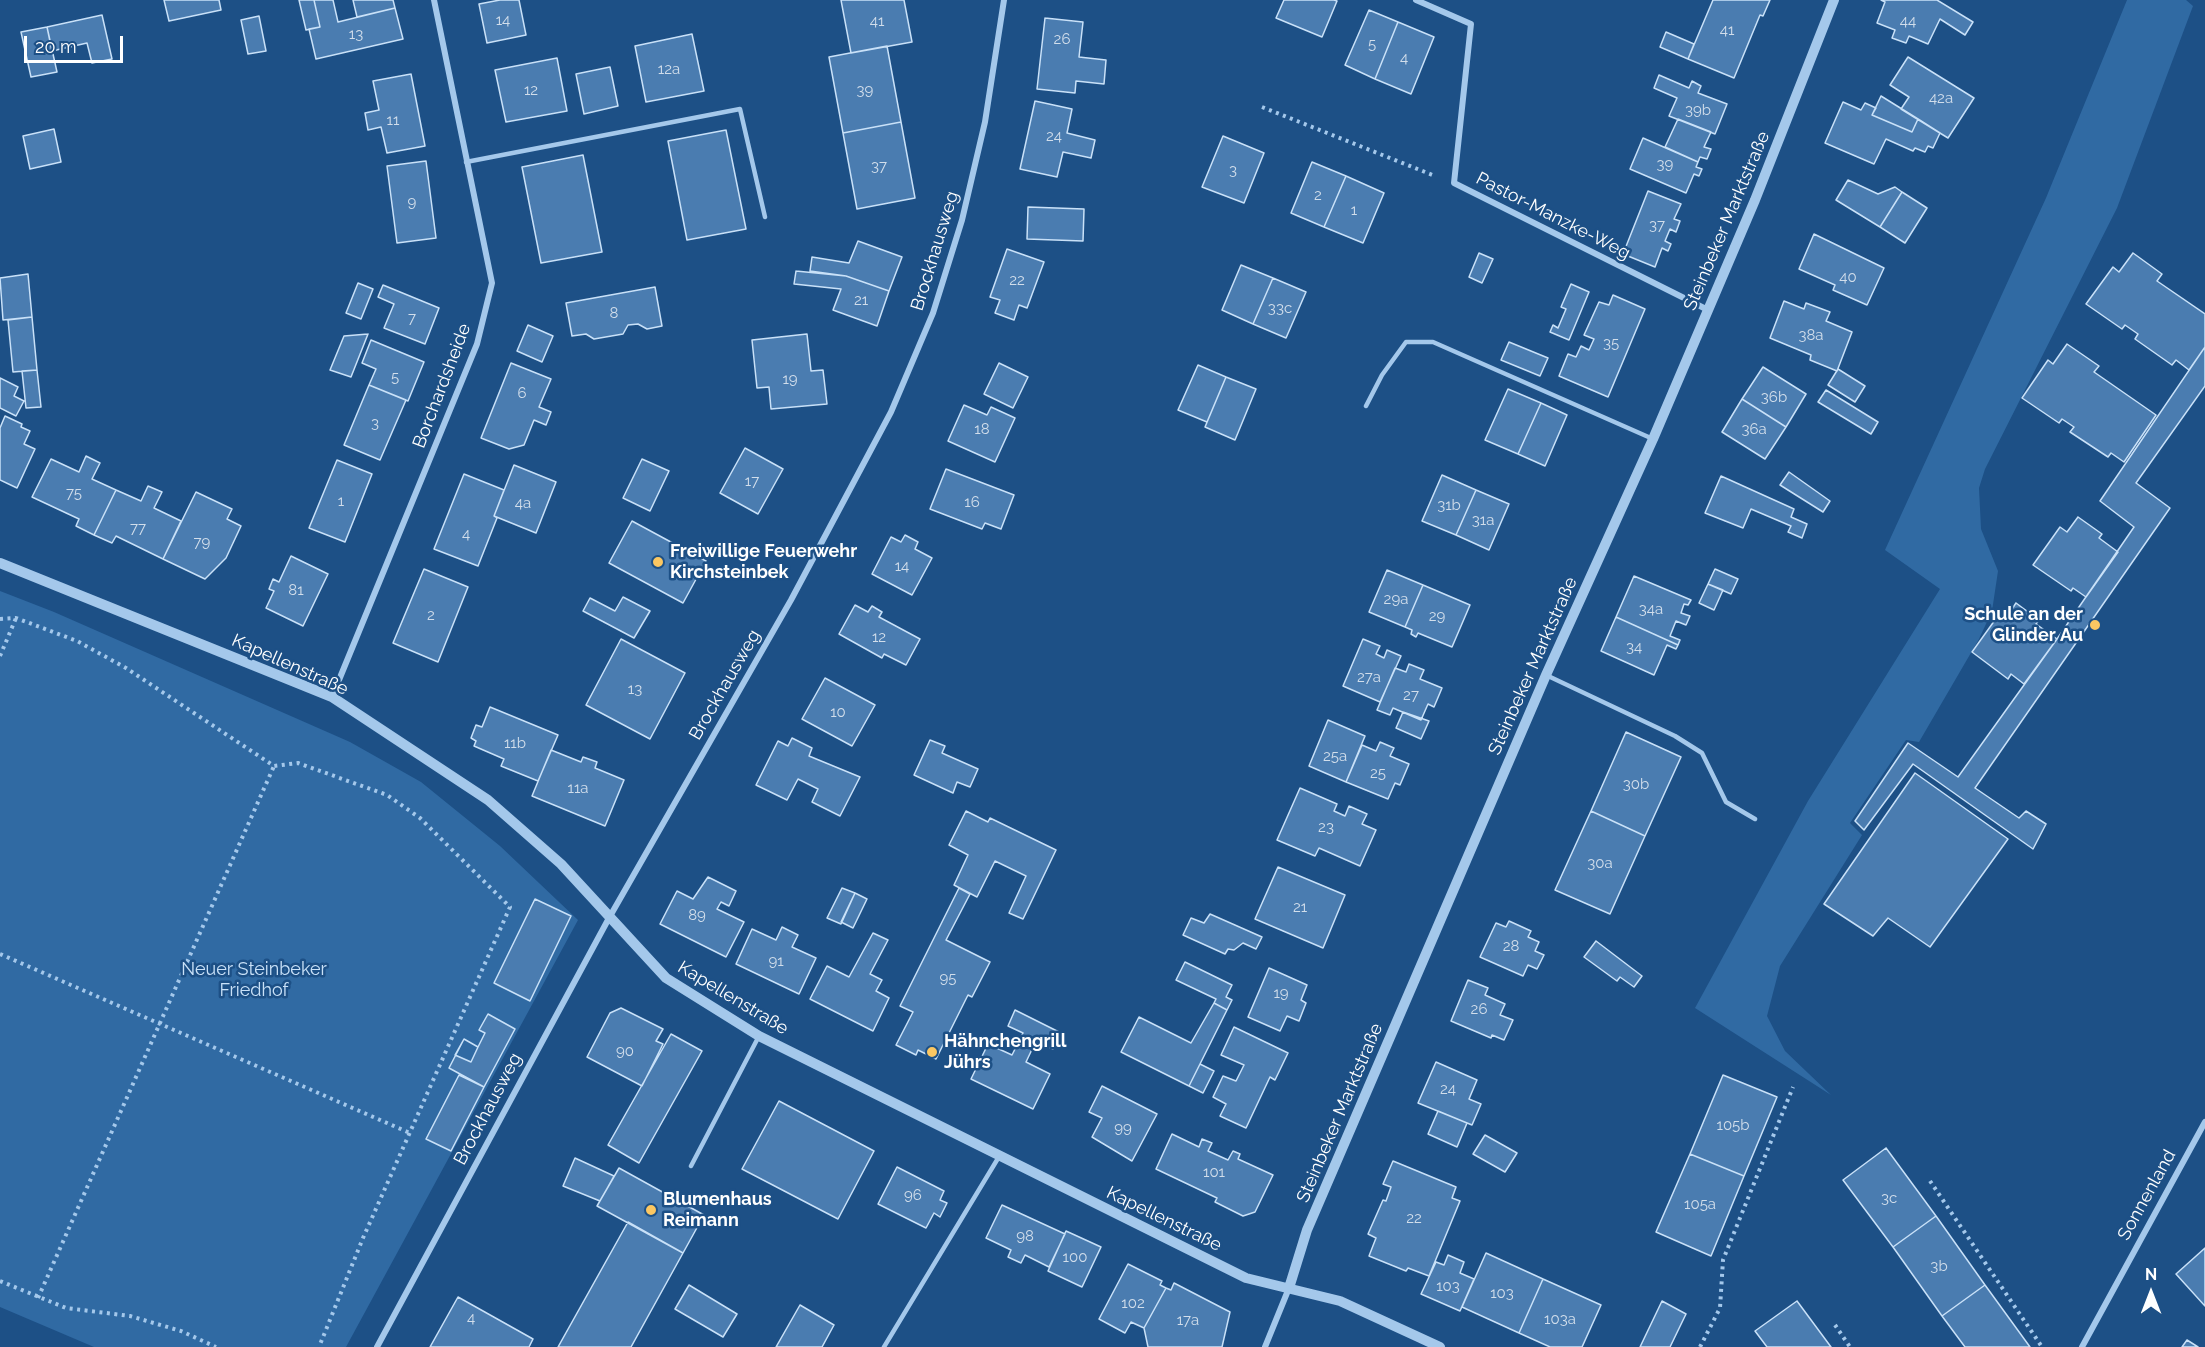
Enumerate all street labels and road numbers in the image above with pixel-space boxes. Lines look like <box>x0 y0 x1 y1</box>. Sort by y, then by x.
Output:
street label: Steinbeker Marktstraße <box>1679 128 1775 314</box>
street label: Pastor-Manzke-Weg <box>1472 168 1634 264</box>
street label: Brockhausweg <box>907 189 963 313</box>
street label: Borchardsheide <box>408 321 476 451</box>
street label: Steinbeker Marktstraße <box>1484 574 1582 758</box>
street label: Brockhausweg <box>685 626 765 744</box>
street label: Kapellenstraße <box>228 630 352 700</box>
street label: Kapellenstraße <box>674 956 792 1040</box>
street label: Steinbeker Marktstraße <box>1292 1020 1388 1206</box>
street label: Brockhausweg <box>449 1049 527 1169</box>
street label: Sonnenland <box>2113 1146 2181 1244</box>
street label: Kapellenstraße <box>1103 1182 1225 1256</box>

